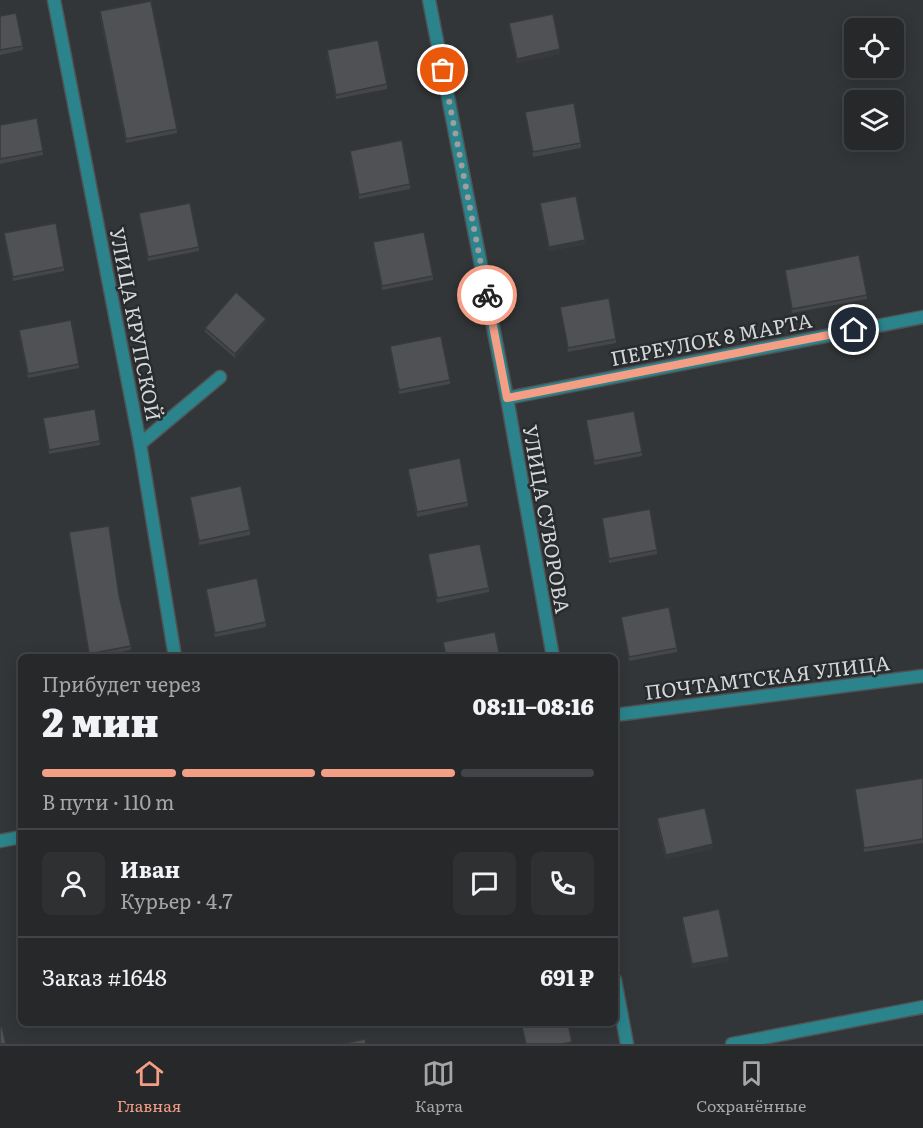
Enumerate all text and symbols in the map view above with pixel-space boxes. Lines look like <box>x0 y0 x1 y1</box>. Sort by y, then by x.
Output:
map controls <box>844 18 904 150</box>
button: locate <box>844 18 904 78</box>
pin <box>417 44 468 95</box>
icon: bag <box>426 53 459 86</box>
button: layers <box>844 90 904 150</box>
street label: УЛИЦА КРУПСКОЙ <box>104 225 170 423</box>
courier <box>457 265 517 325</box>
icon: bike <box>471 279 504 312</box>
street label: ПЕРЕУЛОК 8 МАРТА <box>608 304 815 372</box>
pin <box>828 304 879 355</box>
icon: home <box>837 313 870 346</box>
street label: УЛИЦА СУВОРОВА <box>517 422 579 616</box>
street label: ПОЧТАМТСКАЯ УЛИЦА <box>643 646 892 706</box>
text: Прибудет через <box>42 668 201 698</box>
text: 08:11–08:16 <box>473 689 594 722</box>
text: 2 мин <box>42 691 159 749</box>
text: В пути · 110 m <box>42 786 174 816</box>
button: person <box>42 852 105 915</box>
text: Иван <box>120 852 180 885</box>
button: chat <box>453 852 516 915</box>
button: phone <box>531 852 594 915</box>
text: Курьер · 4.7 <box>120 885 233 915</box>
text: Заказ #1648 <box>42 960 167 993</box>
text: 691 ₽ <box>540 960 594 993</box>
tab: Главная <box>117 1057 181 1117</box>
tab: Карта <box>415 1057 463 1117</box>
tab: Сохранённые <box>696 1057 806 1117</box>

